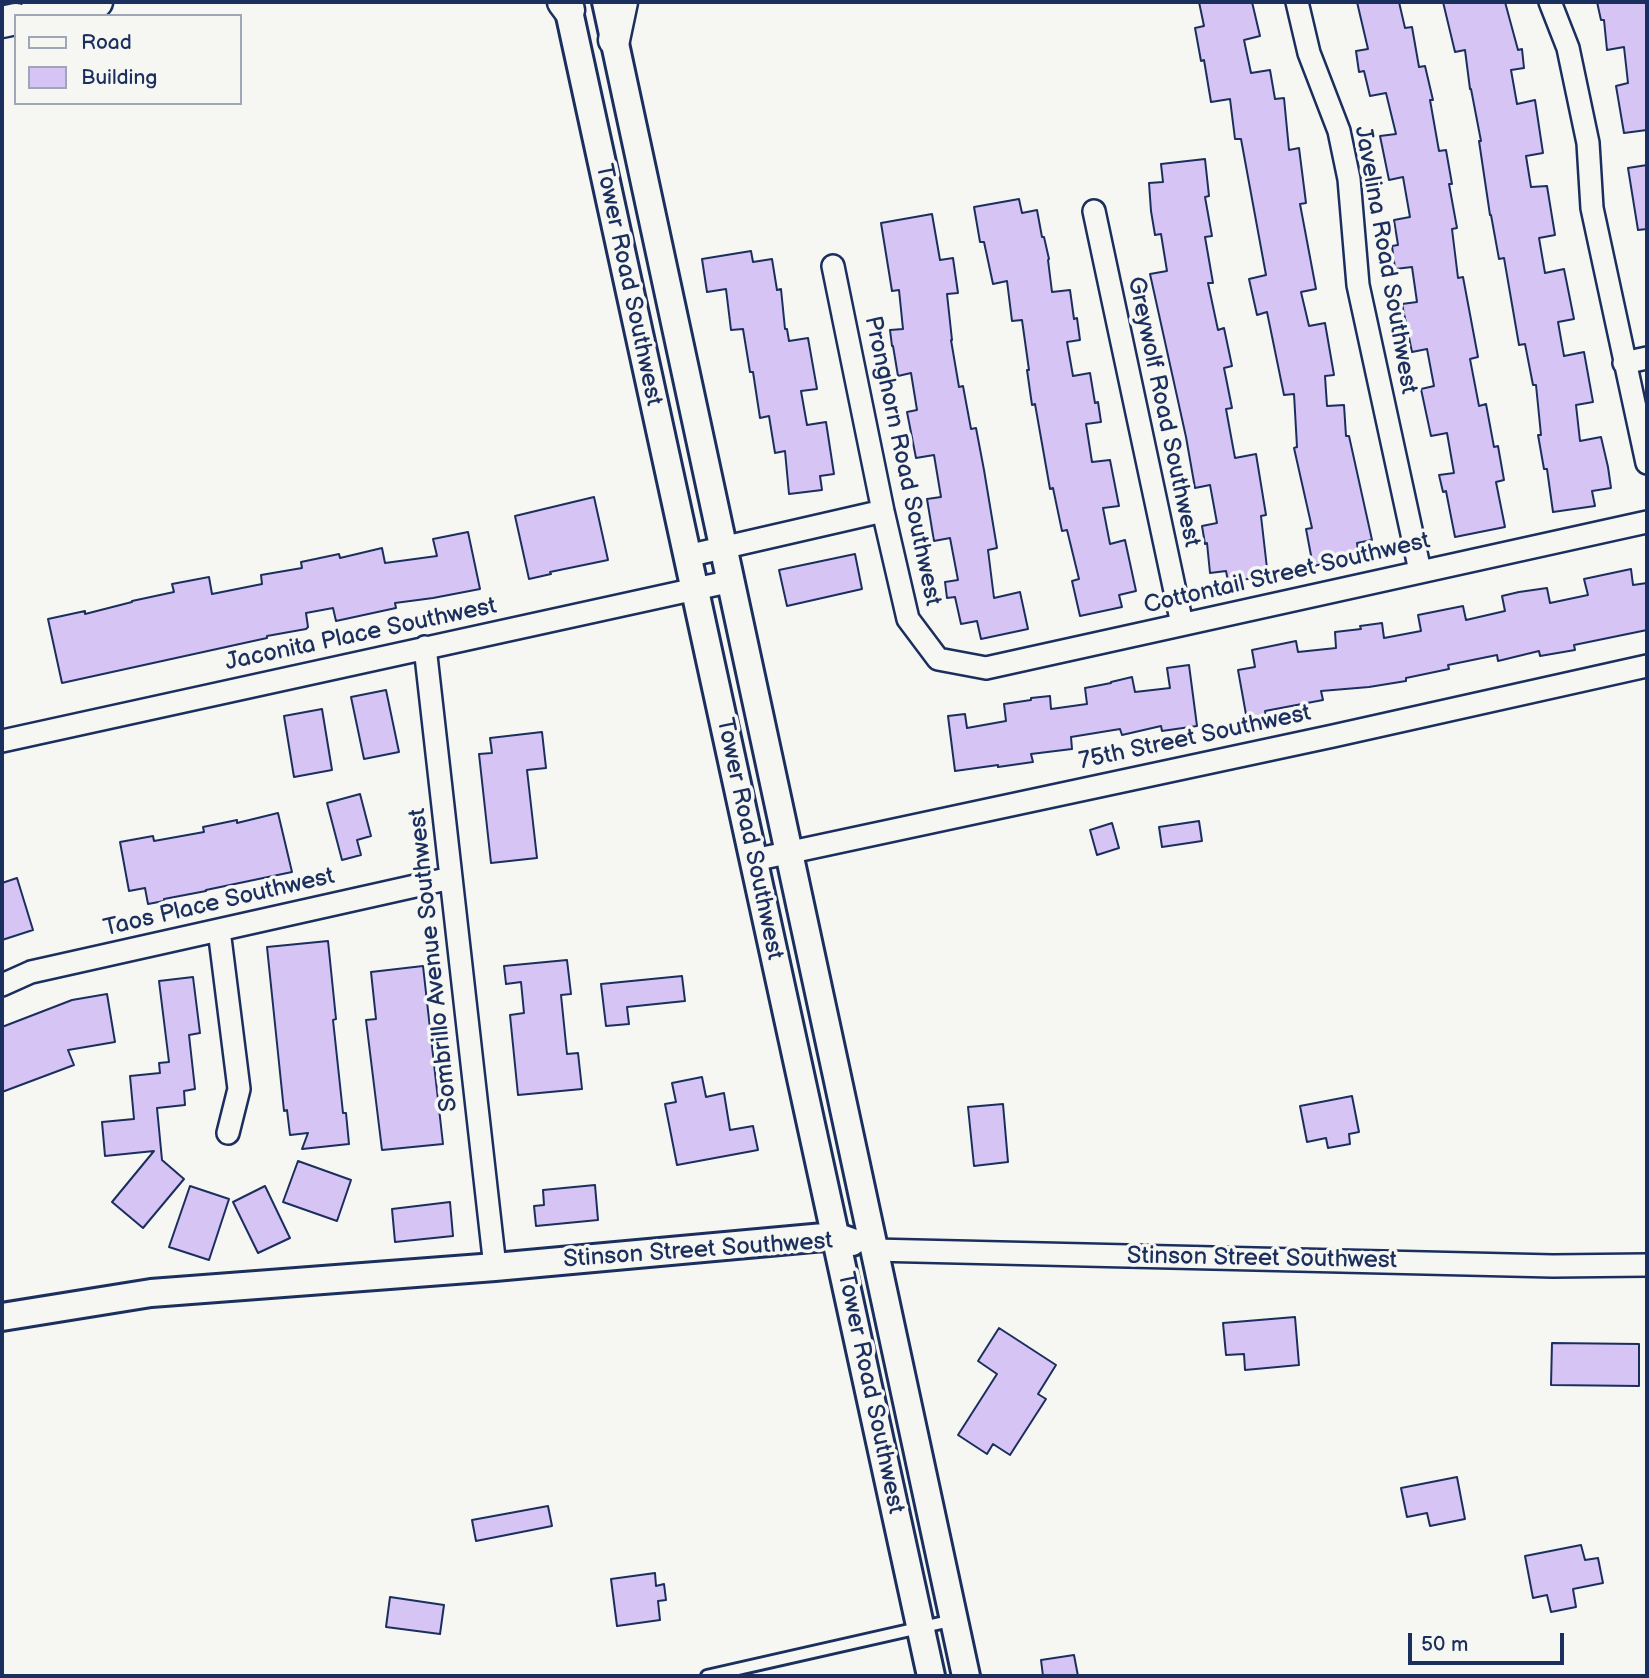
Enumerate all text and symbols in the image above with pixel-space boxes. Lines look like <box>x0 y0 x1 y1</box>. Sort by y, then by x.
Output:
legend <box>14 14 242 105</box>
text: Road <box>81 30 132 55</box>
text: Building <box>81 65 157 90</box>
street label: Javelina Road Southwest <box>1347 124 1423 396</box>
street label: Tower Road Southwest <box>588 162 668 408</box>
street label: Greywolf Road Southwest <box>1120 274 1206 550</box>
street label: Pronghorn Road Southwest <box>857 313 947 609</box>
street label: Cottontail Street Southwest <box>1141 527 1433 621</box>
street label: Jaconita Place Southwest <box>223 592 499 678</box>
street label: 75th Street Southwest <box>1076 699 1314 777</box>
street label: Tower Road Southwest <box>709 716 789 962</box>
street label: Sombrillo Avenue Southwest <box>404 807 464 1113</box>
street label: Taos Place Southwest <box>101 862 337 944</box>
street label: Stinson Street Southwest <box>562 1227 834 1275</box>
street label: Stinson Street Southwest <box>1127 1242 1397 1276</box>
street label: Tower Road Southwest <box>830 1270 910 1516</box>
scale bar <box>1411 1618 1567 1662</box>
text: 50 m <box>1421 1632 1468 1657</box>

